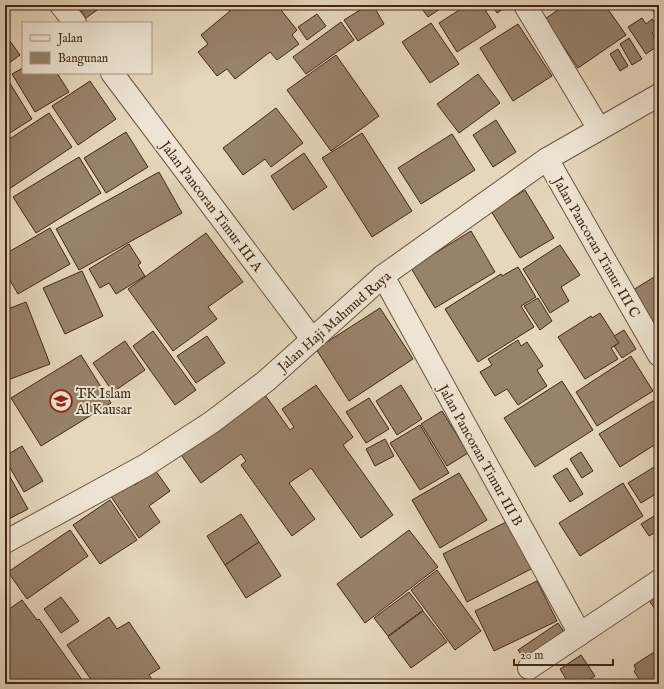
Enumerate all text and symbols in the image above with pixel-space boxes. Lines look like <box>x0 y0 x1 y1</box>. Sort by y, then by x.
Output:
legend <box>22 22 152 74</box>
text: Jalan <box>56 31 83 47</box>
text: Bangunan <box>58 51 109 66</box>
street label: Jalan Pancoran Timur III A <box>155 136 267 276</box>
street label: Jalan Pancoran Timur III C <box>547 172 644 321</box>
street label: Jalan Haji Mahmud Raya <box>273 267 396 377</box>
street label: Jalan Pancoran Timur III B <box>433 380 527 529</box>
place label: TK Islam Al Kausar <box>75 385 132 419</box>
school or university icon: TK Islam Al Kausar <box>48 388 74 414</box>
scale bar <box>514 641 613 667</box>
text: 20 m <box>520 648 543 663</box>

